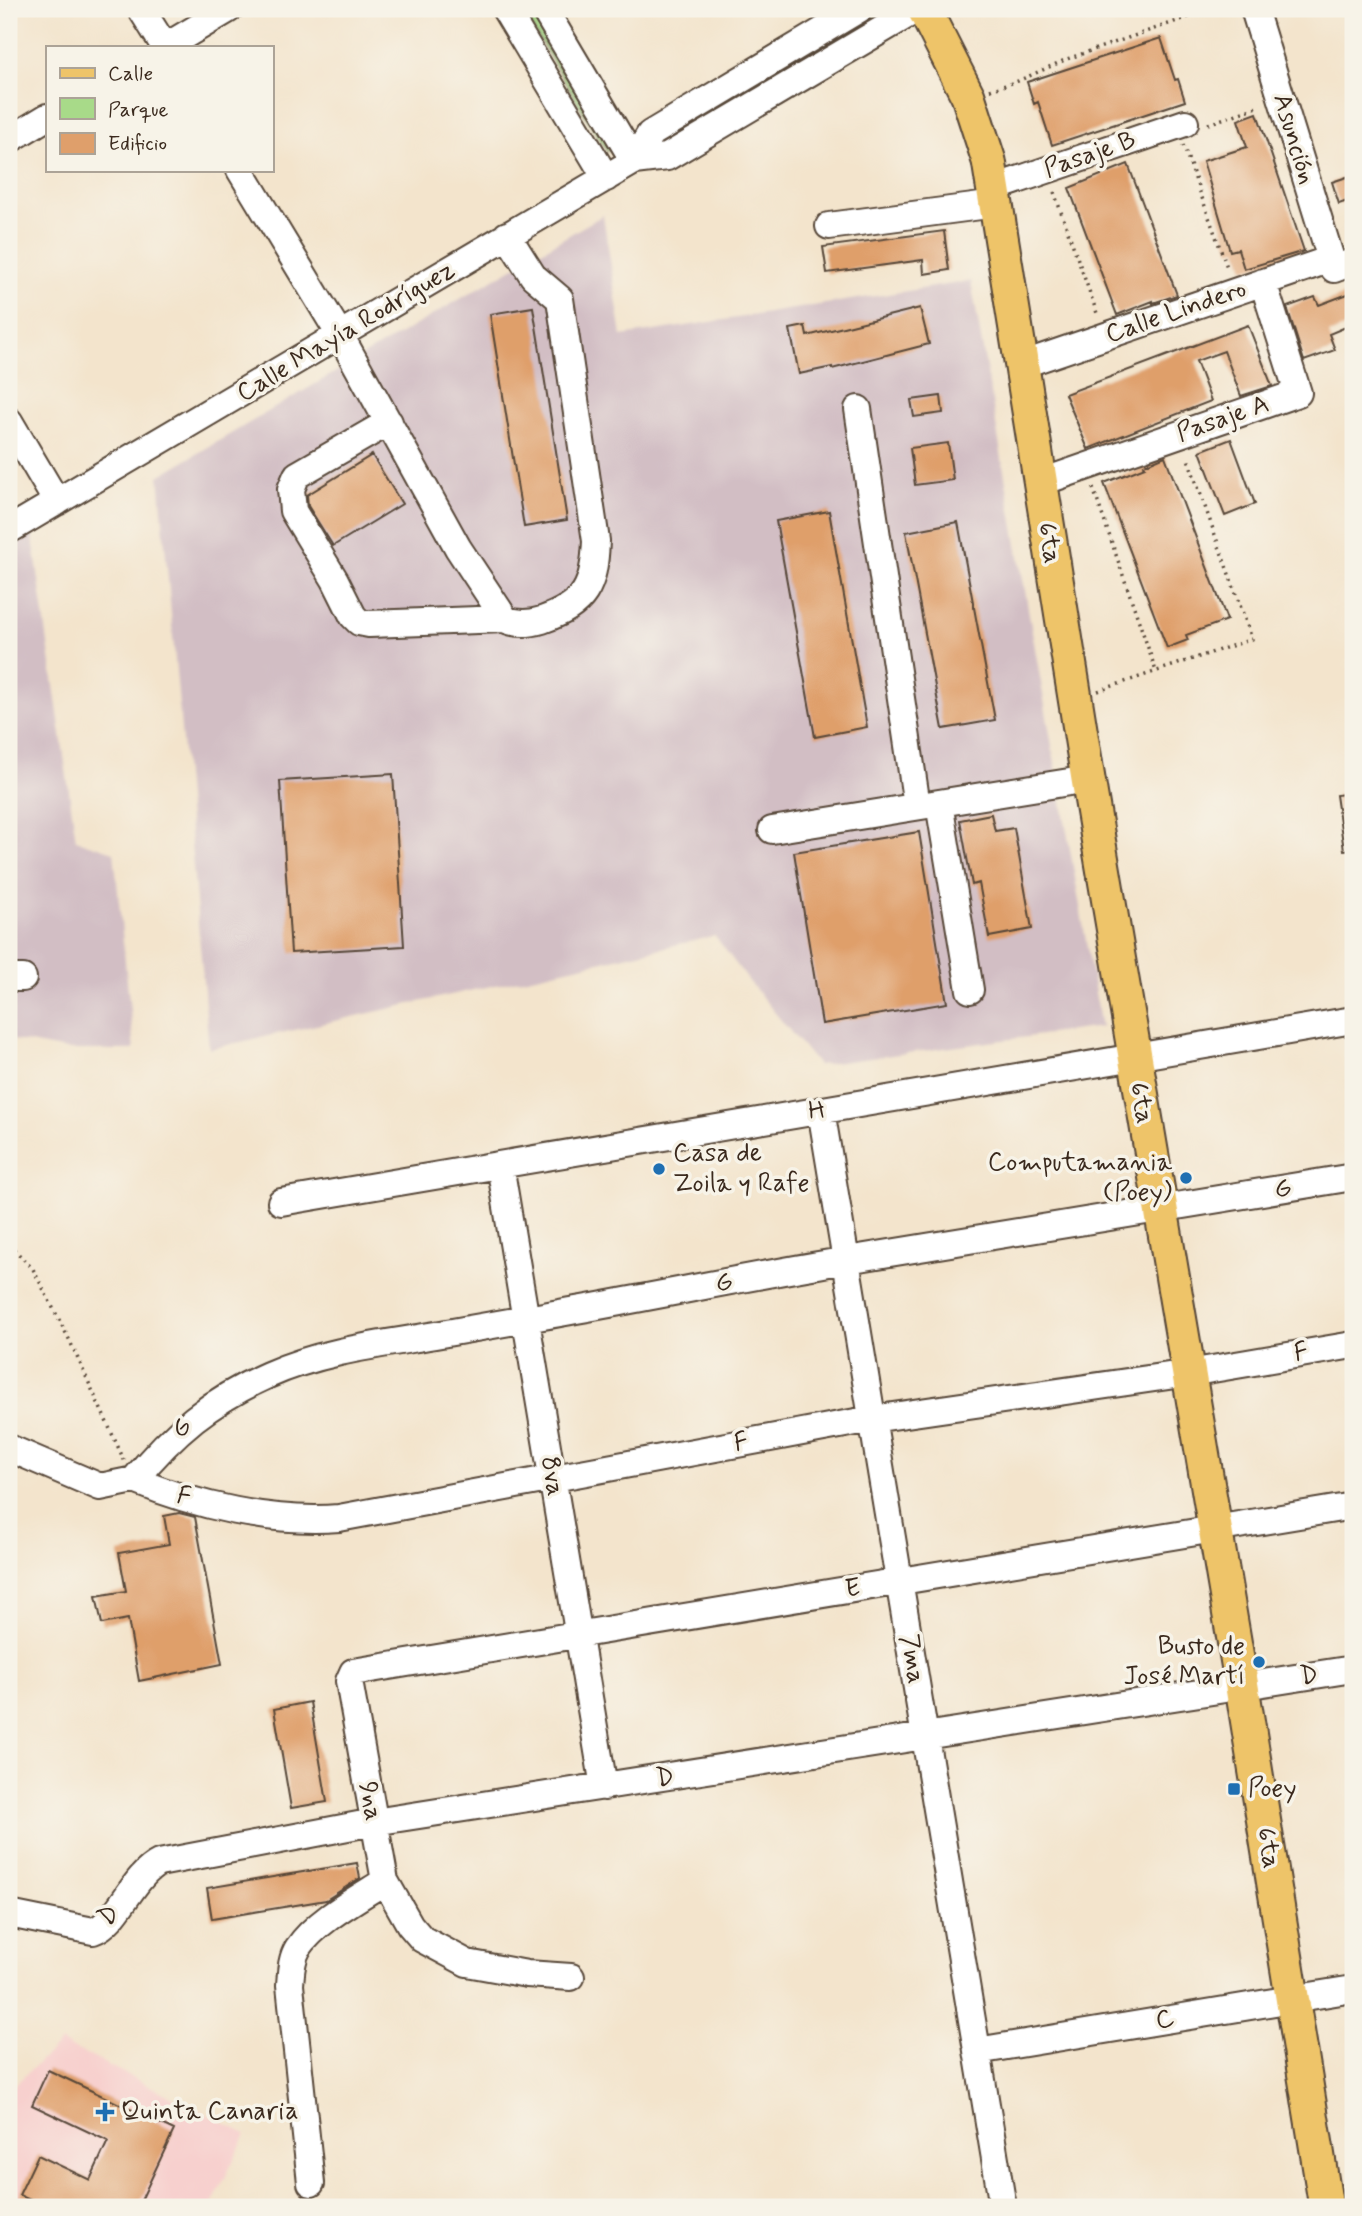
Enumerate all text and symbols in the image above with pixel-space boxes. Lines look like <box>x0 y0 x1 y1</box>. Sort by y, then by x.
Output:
legend <box>46 46 273 172</box>
text: Calle <box>108 60 153 88</box>
street label: Asunción <box>1264 90 1324 188</box>
text: Parque <box>108 96 169 124</box>
street label: Pasaje B <box>1039 123 1141 187</box>
text: Edificio <box>108 130 167 158</box>
street label: Calle Mayía Rodríguez <box>231 253 461 411</box>
street label: Calle Lindero <box>1101 272 1251 352</box>
street label: Pasaje A <box>1172 387 1274 451</box>
street label: 6ta <box>1029 520 1069 566</box>
street label: 6ta <box>1121 1080 1161 1126</box>
street label: H <box>806 1093 828 1129</box>
place label: Casa de Zoila y Rafe <box>673 1137 809 1201</box>
place label: Computamania (Poey) <box>988 1146 1172 1210</box>
marker: Casa de Zoila y Rafe <box>651 1161 667 1177</box>
marker: Computamania (Poey) <box>1178 1170 1194 1186</box>
street label: G <box>1272 1171 1294 1207</box>
street label: G <box>712 1265 736 1301</box>
street label: F <box>1291 1335 1311 1371</box>
street label: G <box>164 1410 200 1446</box>
street label: F <box>731 1425 751 1461</box>
street label: 8va <box>532 1453 572 1499</box>
street label: F <box>173 1479 195 1515</box>
street label: E <box>843 1571 863 1607</box>
place label: Busto de José Martí <box>1124 1630 1245 1694</box>
street label: 7ma <box>891 1632 933 1686</box>
marker: Busto de José Martí <box>1251 1654 1267 1670</box>
street label: D <box>1297 1658 1321 1694</box>
street label: D <box>653 1760 677 1796</box>
place label: Poey <box>1248 1772 1297 1806</box>
street label: 9na <box>350 1779 390 1823</box>
marker: Poey <box>1226 1781 1242 1797</box>
street label: 6ta <box>1248 1825 1288 1871</box>
street label: D <box>91 1898 127 1934</box>
street label: C <box>1153 2002 1177 2038</box>
place label: Quinta Canaria <box>121 2095 299 2129</box>
marker: Quinta Canaria <box>95 2102 115 2122</box>

